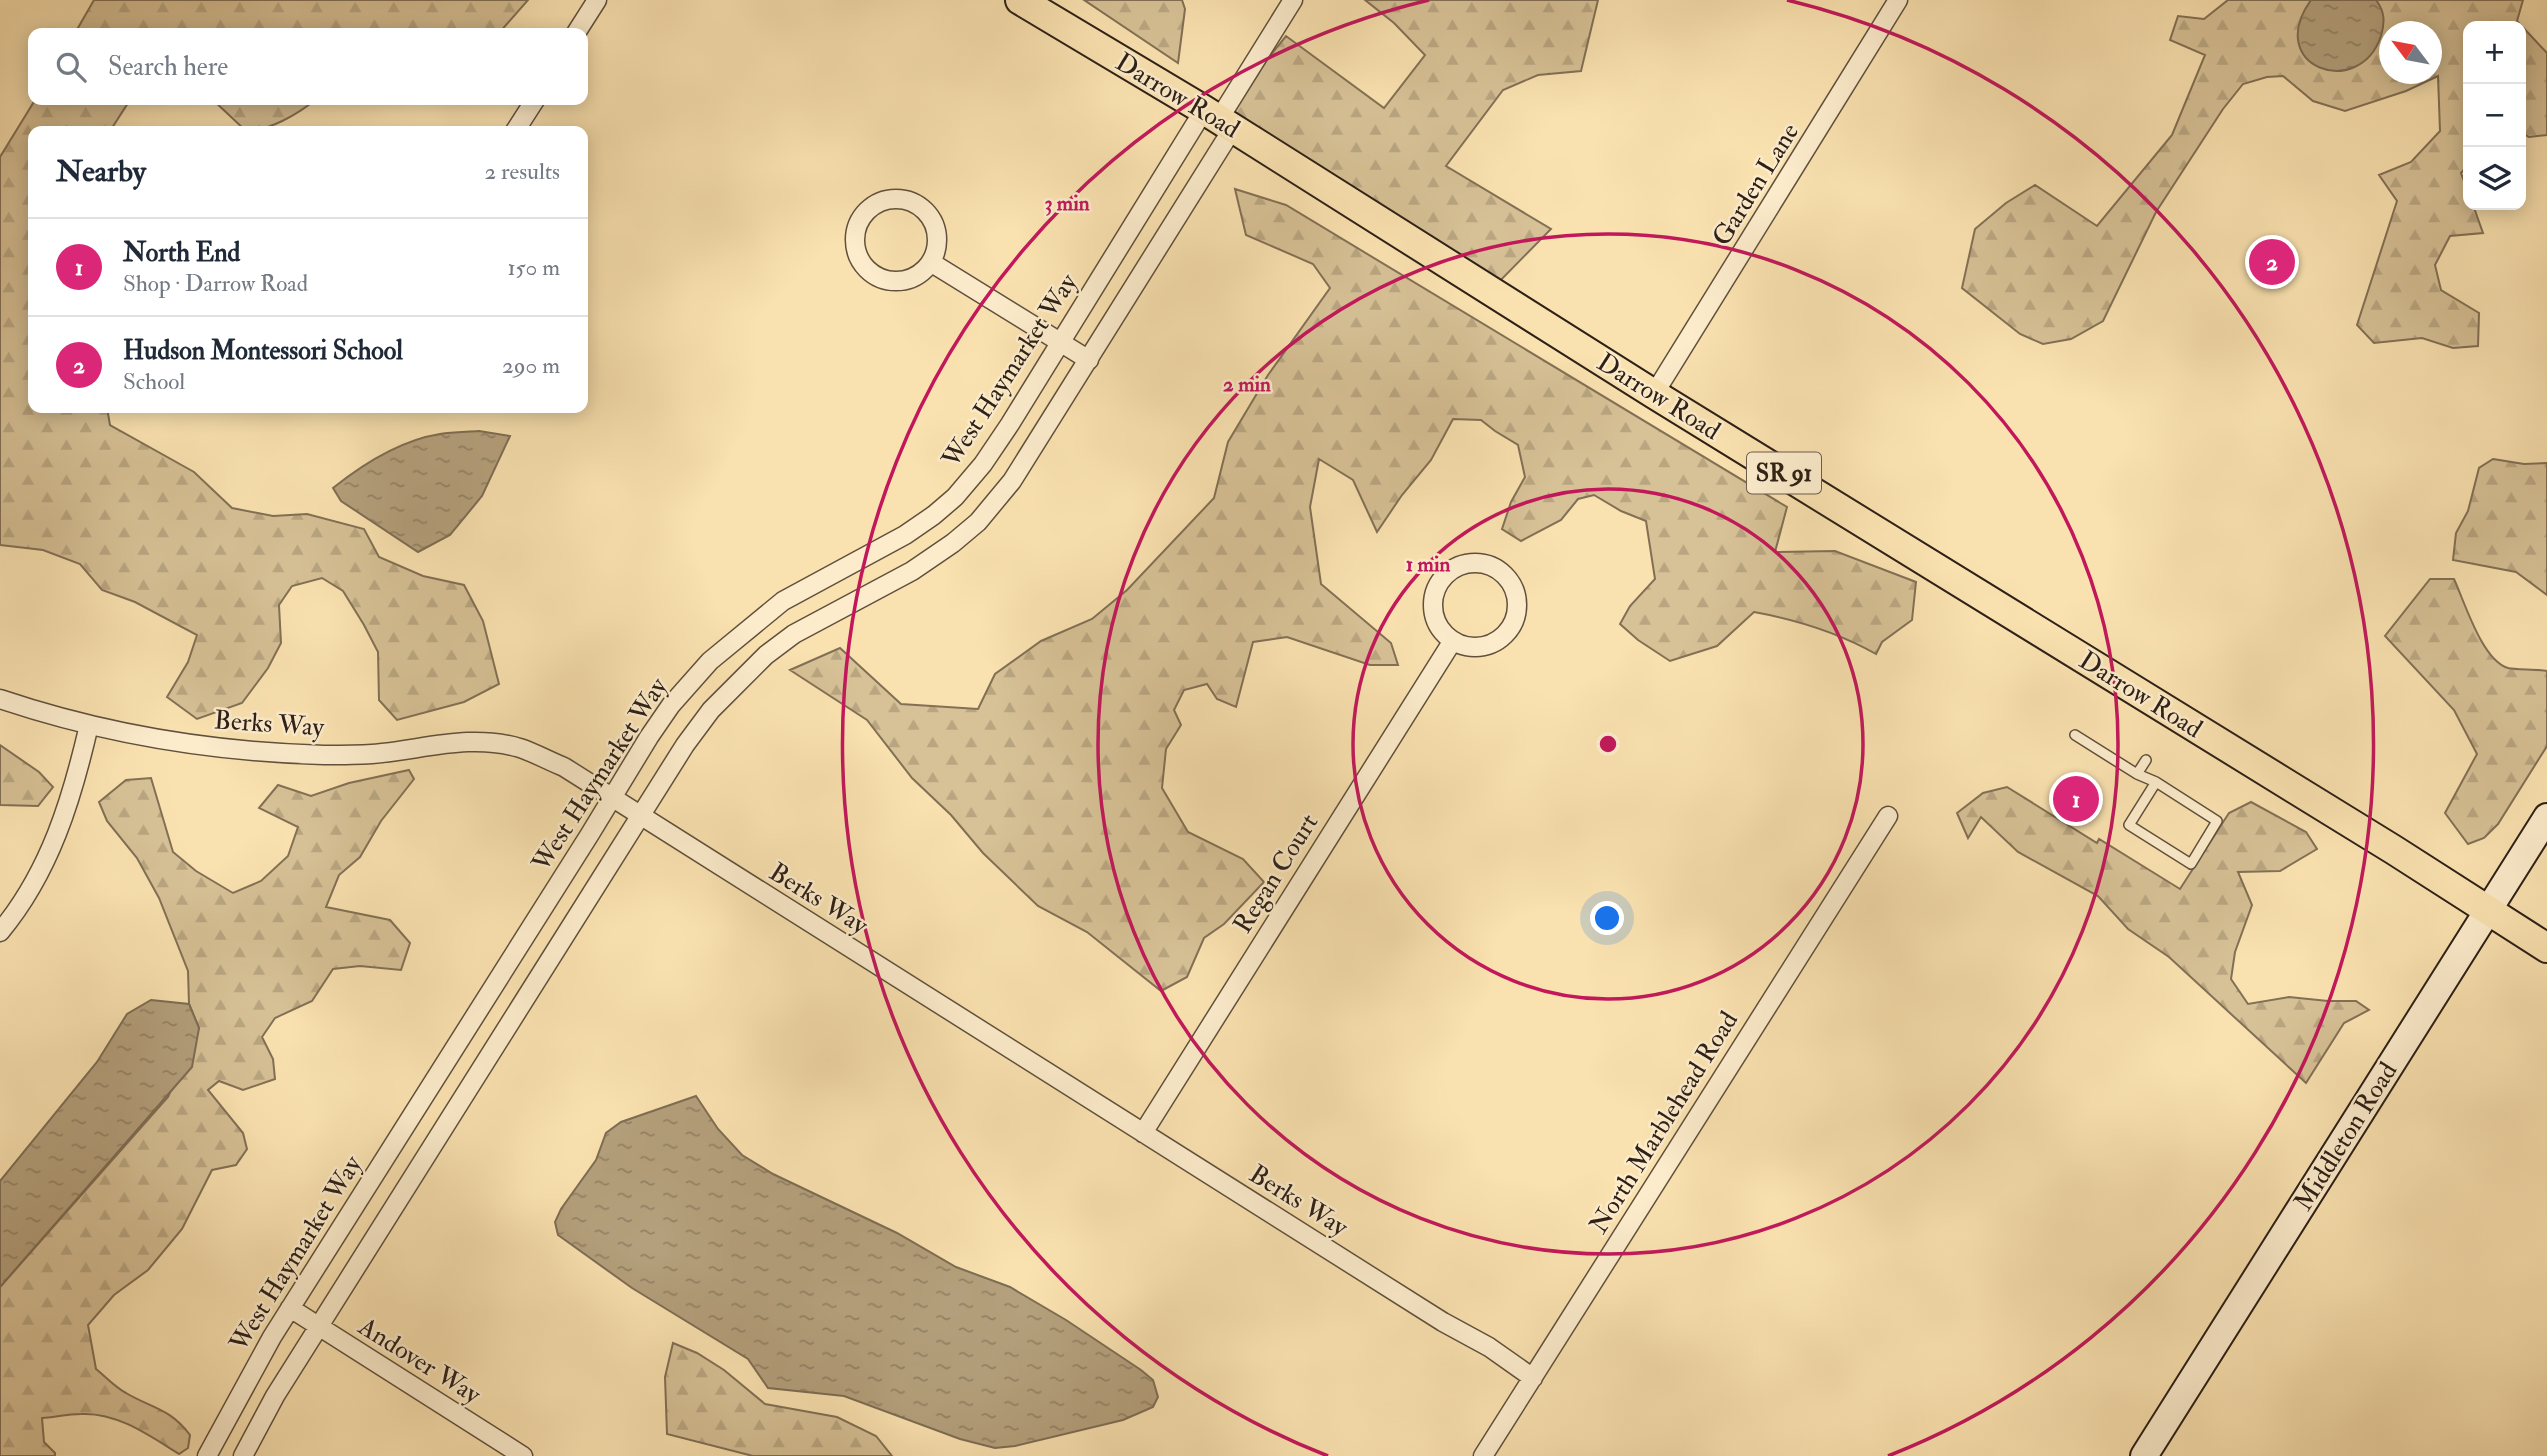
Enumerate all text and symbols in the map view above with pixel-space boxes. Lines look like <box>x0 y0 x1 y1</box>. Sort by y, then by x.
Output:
north arrow <box>2379 21 2442 84</box>
map controls <box>2463 21 2526 210</box>
button: + <box>2463 21 2526 84</box>
search box <box>28 28 588 105</box>
street label: Darrow Road <box>1110 46 1246 146</box>
icon: search <box>52 48 90 86</box>
text: Search here <box>108 51 228 83</box>
button: − <box>2463 84 2526 147</box>
street label: Garden Lane <box>1706 117 1806 252</box>
button: layers <box>2463 147 2526 210</box>
text: Nearby <box>56 153 146 190</box>
text: 2 results <box>485 157 560 186</box>
text: 3 min <box>1044 190 1090 217</box>
pin: 2 <box>2249 236 2295 288</box>
text: North End <box>123 237 240 269</box>
text: 1 <box>75 253 83 282</box>
text: 150 m <box>507 253 560 282</box>
street label: West Haymarket Way <box>935 267 1085 474</box>
text: Shop · Darrow Road <box>123 269 308 298</box>
text: Hudson Montessori School <box>123 335 403 367</box>
street label: Darrow Road <box>1591 346 1726 447</box>
text: 2 <box>73 351 85 380</box>
text: 290 m <box>502 351 560 380</box>
text: School <box>123 367 185 396</box>
text: 2 min <box>1223 371 1271 398</box>
road number: SR 91 <box>1747 452 1821 494</box>
text: 1 min <box>1406 551 1450 578</box>
street label: Darrow Road <box>2073 644 2208 745</box>
street label: West Haymarket Way <box>525 671 675 878</box>
street label: Berks Way <box>213 704 326 744</box>
centre of rings <box>1596 732 1620 756</box>
pin: 1 <box>2053 773 2099 825</box>
street label: Regan Court <box>1227 808 1325 939</box>
street label: Berks Way <box>763 856 874 942</box>
your location <box>1590 901 1624 935</box>
street label: North Marblehead Road <box>1583 1005 1745 1239</box>
street label: Middleton Road <box>2287 1056 2404 1217</box>
street label: West Haymarket Way <box>222 1149 369 1358</box>
street label: Berks Way <box>1243 1158 1354 1244</box>
street label: Andover Way <box>352 1310 487 1411</box>

